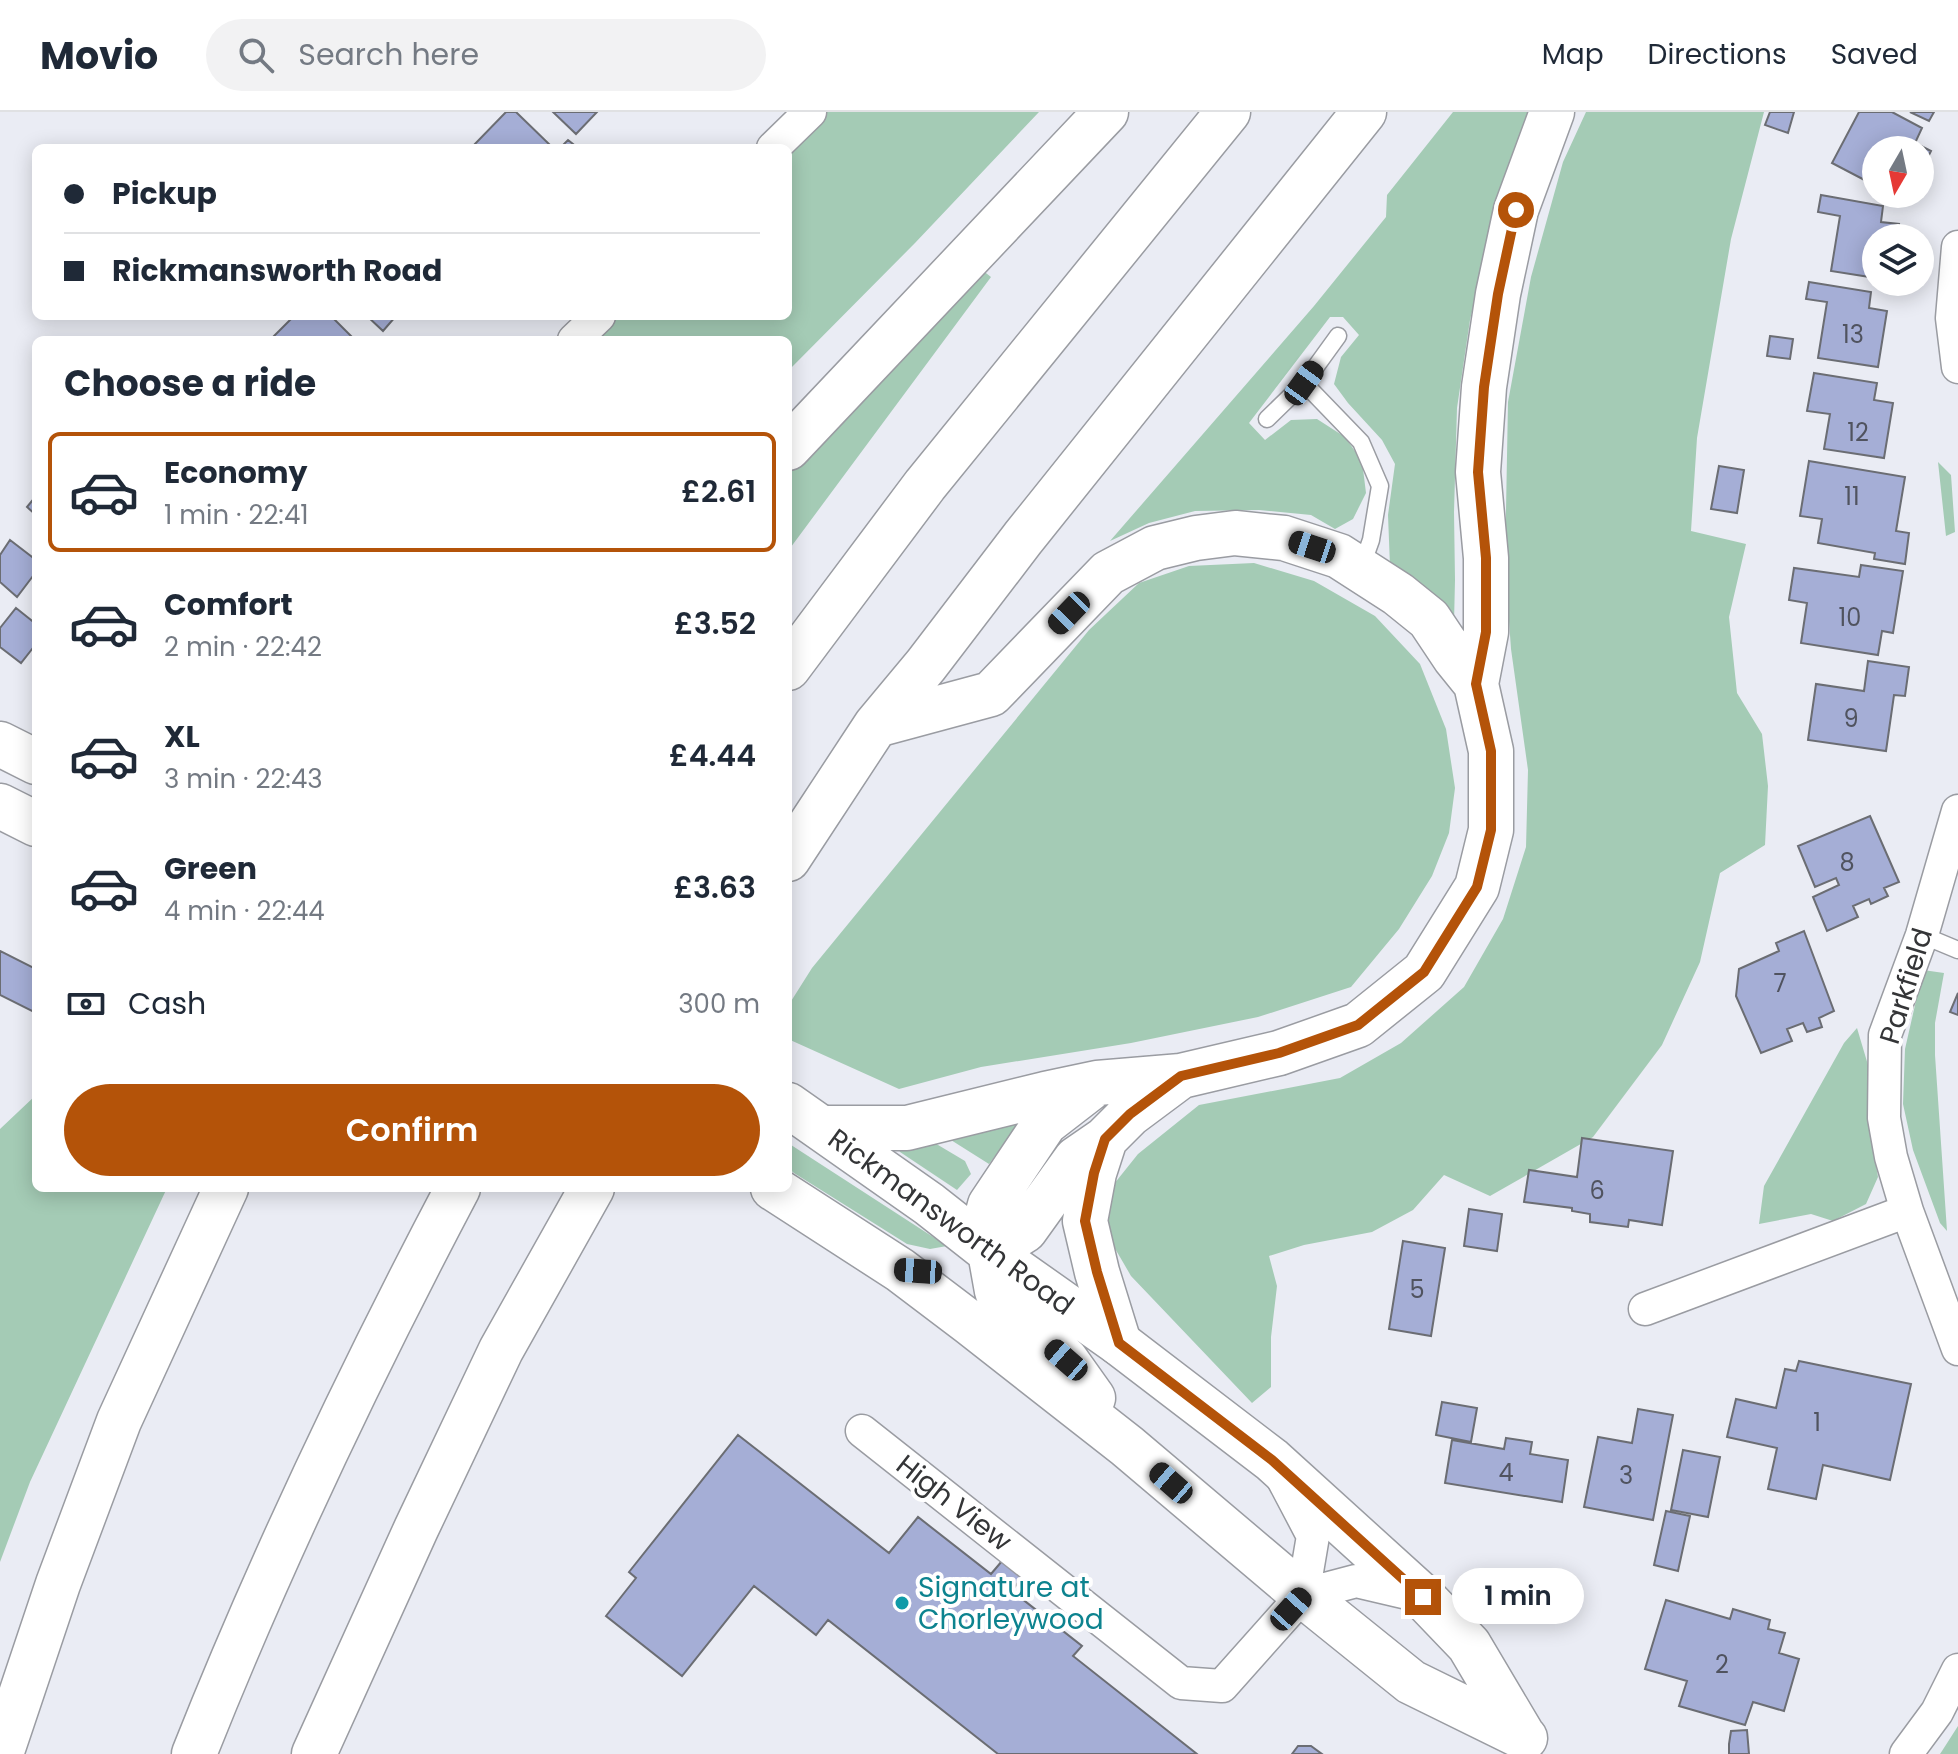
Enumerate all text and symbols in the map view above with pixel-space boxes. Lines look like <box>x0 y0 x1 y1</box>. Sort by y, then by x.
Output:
search box <box>206 19 766 91</box>
text: Movio <box>40 29 158 82</box>
icon: search <box>234 33 278 77</box>
text: Search here <box>298 33 479 76</box>
text: Map <box>1542 35 1604 74</box>
text: Directions <box>1648 35 1787 74</box>
text: Saved <box>1831 35 1918 74</box>
north arrow <box>1862 136 1934 208</box>
map controls <box>1862 136 1934 296</box>
text: Pickup <box>112 172 217 215</box>
route start <box>1498 192 1534 228</box>
button: layers <box>1862 224 1934 296</box>
text: Rickmansworth Road <box>112 249 442 292</box>
house number: 13 <box>1842 318 1864 351</box>
car <box>1280 357 1328 409</box>
text: Choose a ride <box>64 358 316 409</box>
house number: 12 <box>1847 416 1869 449</box>
text: Economy <box>164 451 308 494</box>
icon: car <box>68 456 140 528</box>
text: £2.61 <box>681 470 756 513</box>
house number: 11 <box>1844 480 1860 513</box>
text: 1 min · 22:41 <box>164 497 309 533</box>
car <box>1285 528 1339 566</box>
text: Comfort <box>164 583 293 626</box>
car <box>1044 587 1094 639</box>
icon: car <box>68 588 140 660</box>
house number: 10 <box>1839 601 1861 634</box>
text: £3.52 <box>674 602 756 645</box>
text: 2 min · 22:42 <box>164 629 322 665</box>
house number: 9 <box>1843 702 1859 735</box>
text: XL <box>164 715 200 758</box>
icon: car <box>68 720 140 792</box>
text: £4.44 <box>669 734 756 777</box>
text: 3 min · 22:43 <box>164 761 323 797</box>
house number: 8 <box>1839 846 1855 879</box>
text: Green <box>164 847 257 890</box>
icon: car <box>68 852 140 924</box>
text: £3.63 <box>673 866 756 909</box>
text: 4 min · 22:44 <box>164 893 325 929</box>
street label: Parkfield <box>1870 923 1942 1049</box>
house number: 7 <box>1773 967 1787 1000</box>
icon: cash <box>64 982 108 1026</box>
text: Cash <box>128 982 206 1025</box>
text: 300 m <box>678 986 760 1022</box>
button: Confirm <box>64 1084 760 1176</box>
street label: Rickmansworth Road <box>820 1119 1082 1325</box>
house number: 6 <box>1589 1174 1605 1207</box>
car <box>893 1257 943 1285</box>
house number: 5 <box>1409 1273 1425 1306</box>
car <box>1040 1335 1092 1385</box>
house number: 1 <box>1813 1406 1821 1439</box>
street label: High View <box>888 1446 1020 1560</box>
house number: 4 <box>1498 1456 1514 1489</box>
car <box>1145 1458 1197 1508</box>
house number: 3 <box>1619 1459 1633 1492</box>
place label: Signature at Chorleywood <box>918 1568 1104 1639</box>
callout: 1 min <box>1451 1569 1583 1625</box>
text: 1 min <box>1484 1578 1552 1614</box>
route end <box>1405 1579 1441 1615</box>
car <box>1266 1583 1316 1635</box>
marker: Signature at Chorleywood <box>893 1594 911 1612</box>
house number: 2 <box>1715 1648 1729 1681</box>

